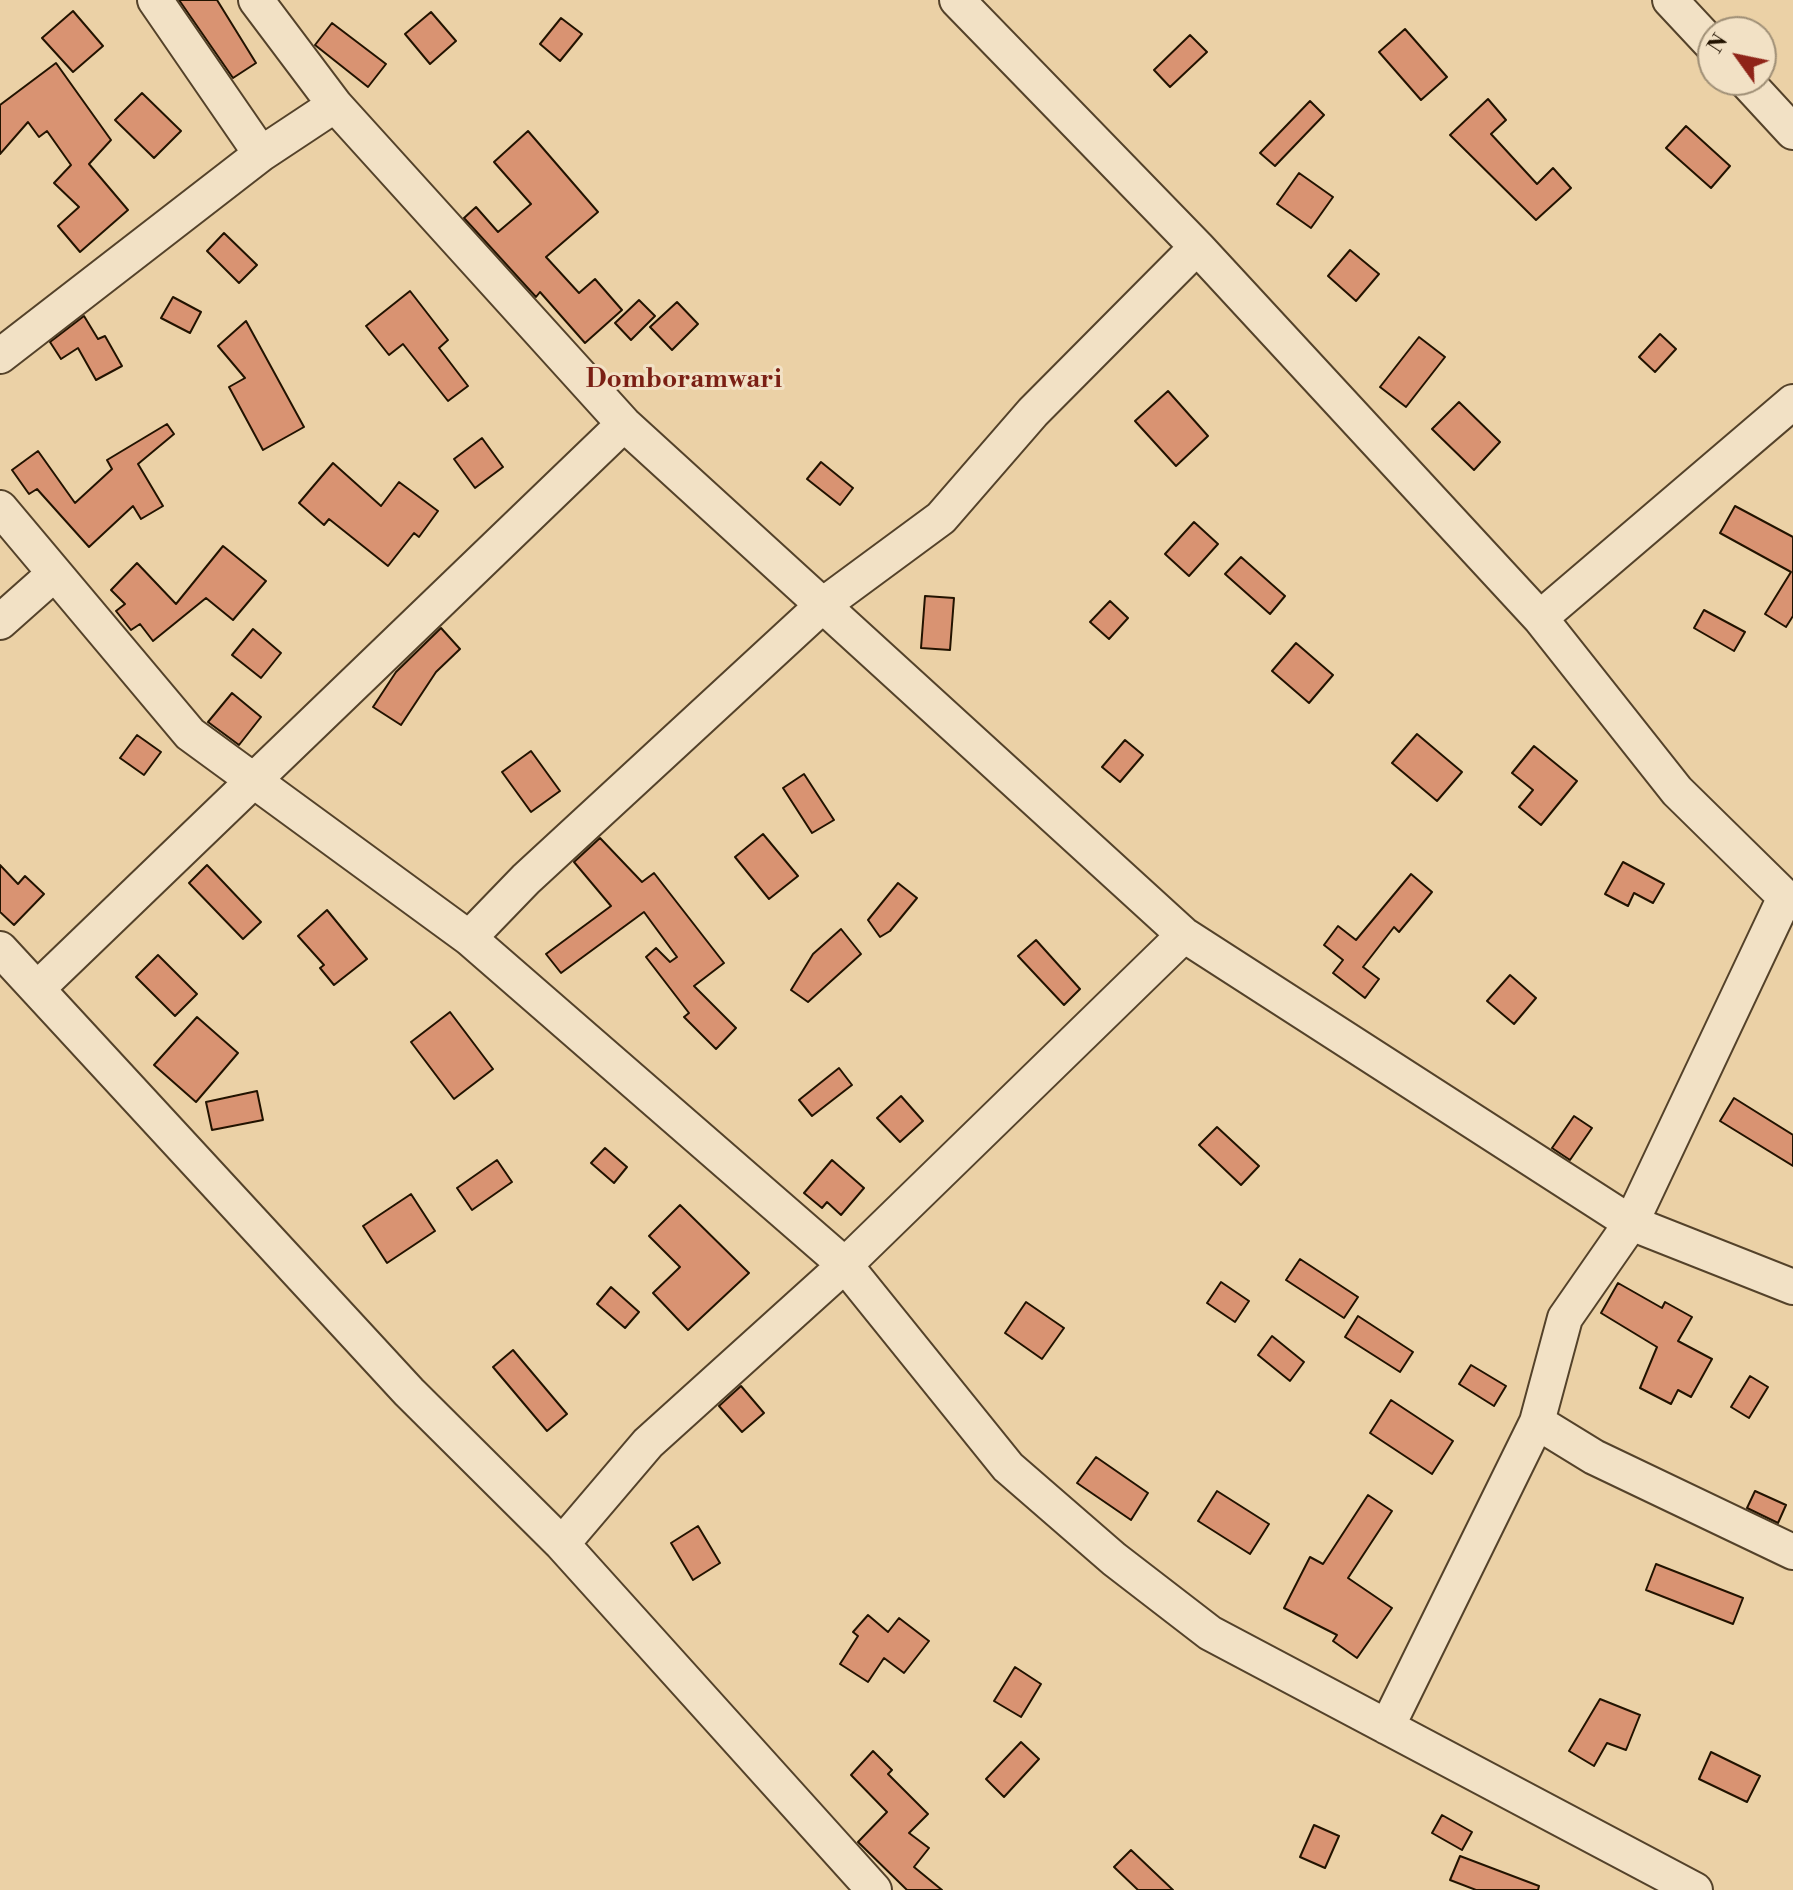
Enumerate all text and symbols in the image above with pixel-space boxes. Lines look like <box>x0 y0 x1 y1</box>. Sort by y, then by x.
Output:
north arrow <box>1697 16 1777 96</box>
text: N <box>1702 29 1734 58</box>
district label: Domboramwari <box>586 365 782 397</box>

